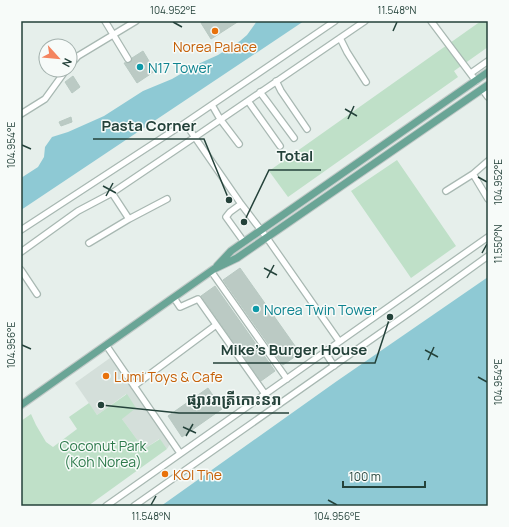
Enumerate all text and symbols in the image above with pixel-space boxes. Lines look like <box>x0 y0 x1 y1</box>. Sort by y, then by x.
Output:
text: 104.952°E <box>150 3 196 17</box>
text: 11.548°N <box>378 3 417 17</box>
marker: Norea Palace <box>210 26 220 36</box>
place label: Norea Palace <box>173 37 257 56</box>
north arrow <box>38 38 78 78</box>
text: N <box>59 56 76 70</box>
place label: N17 Tower <box>148 58 212 77</box>
marker: N17 Tower <box>135 62 145 72</box>
callout: Pasta Corner <box>93 112 204 139</box>
text: Pasta Corner <box>102 115 196 136</box>
text: 104.954°E <box>4 122 18 168</box>
callout: Total <box>269 143 321 170</box>
text: Total <box>277 145 313 166</box>
text: 104.952°E <box>491 159 505 205</box>
text: 11.550°N <box>491 224 505 263</box>
place label: Norea Twin Tower <box>264 300 377 319</box>
marker: Norea Twin Tower <box>251 304 261 314</box>
text: 104.956°E <box>4 321 18 368</box>
callout: Mike's Burger House <box>213 336 375 363</box>
text: Mike's Burger House <box>221 339 367 360</box>
text: 104.954°E <box>491 359 505 405</box>
place label: Lumi Toys & Cafe <box>114 367 223 386</box>
marker: Lumi Toys & Cafe <box>101 371 111 381</box>
callout: ផ្សាររាត្រីកោះនរា <box>179 386 289 413</box>
text: ផ្សាររាត្រីកោះនរា <box>187 389 281 410</box>
park label: Coconut Park (Koh Norea) <box>59 436 148 471</box>
scale bar <box>343 463 425 489</box>
place label: KOI The <box>173 465 222 484</box>
text: 100 m <box>349 468 381 485</box>
marker: KOI The <box>160 469 170 479</box>
text: 11.548°N <box>132 509 171 523</box>
text: 104.956°E <box>314 509 361 523</box>

